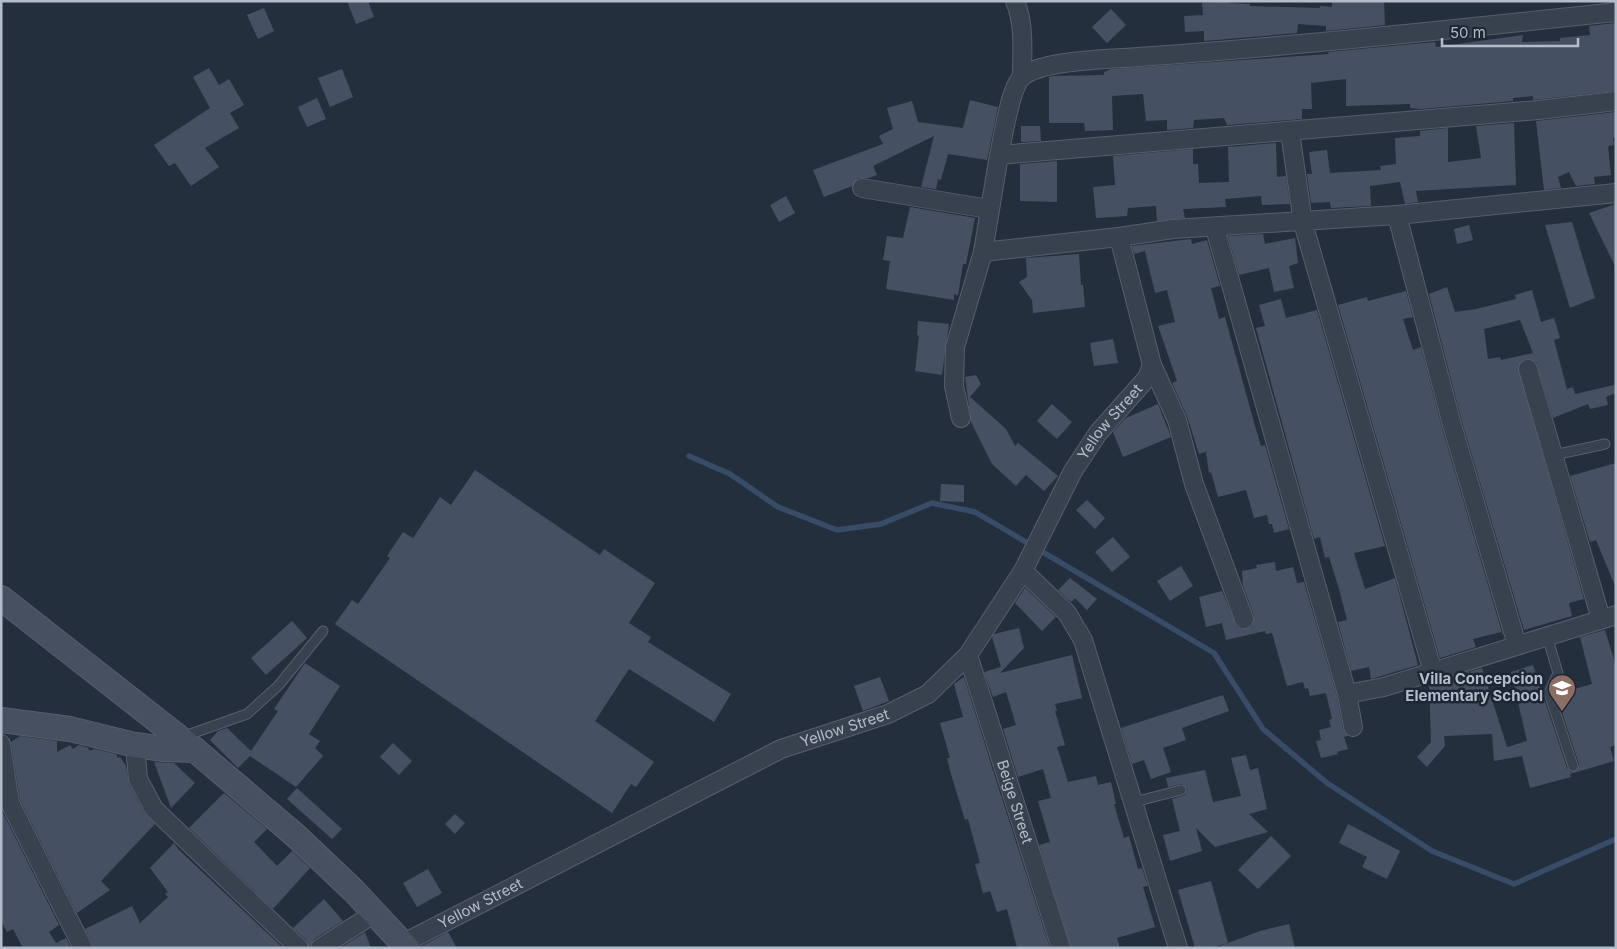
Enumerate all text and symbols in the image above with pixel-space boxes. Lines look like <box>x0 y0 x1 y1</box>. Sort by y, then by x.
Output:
scale bar <box>1442 15 1578 47</box>
text: 50 m <box>1450 23 1486 42</box>
street label: Yellow Street <box>1073 380 1146 463</box>
place label: Villa Concepcion Elementary School <box>1405 669 1543 705</box>
school or university icon: Villa Concepcion Elementary School <box>1547 673 1577 712</box>
street label: Yellow Street <box>798 704 892 751</box>
street label: Beige Street <box>993 757 1037 846</box>
street label: Yellow Street <box>435 874 526 933</box>

